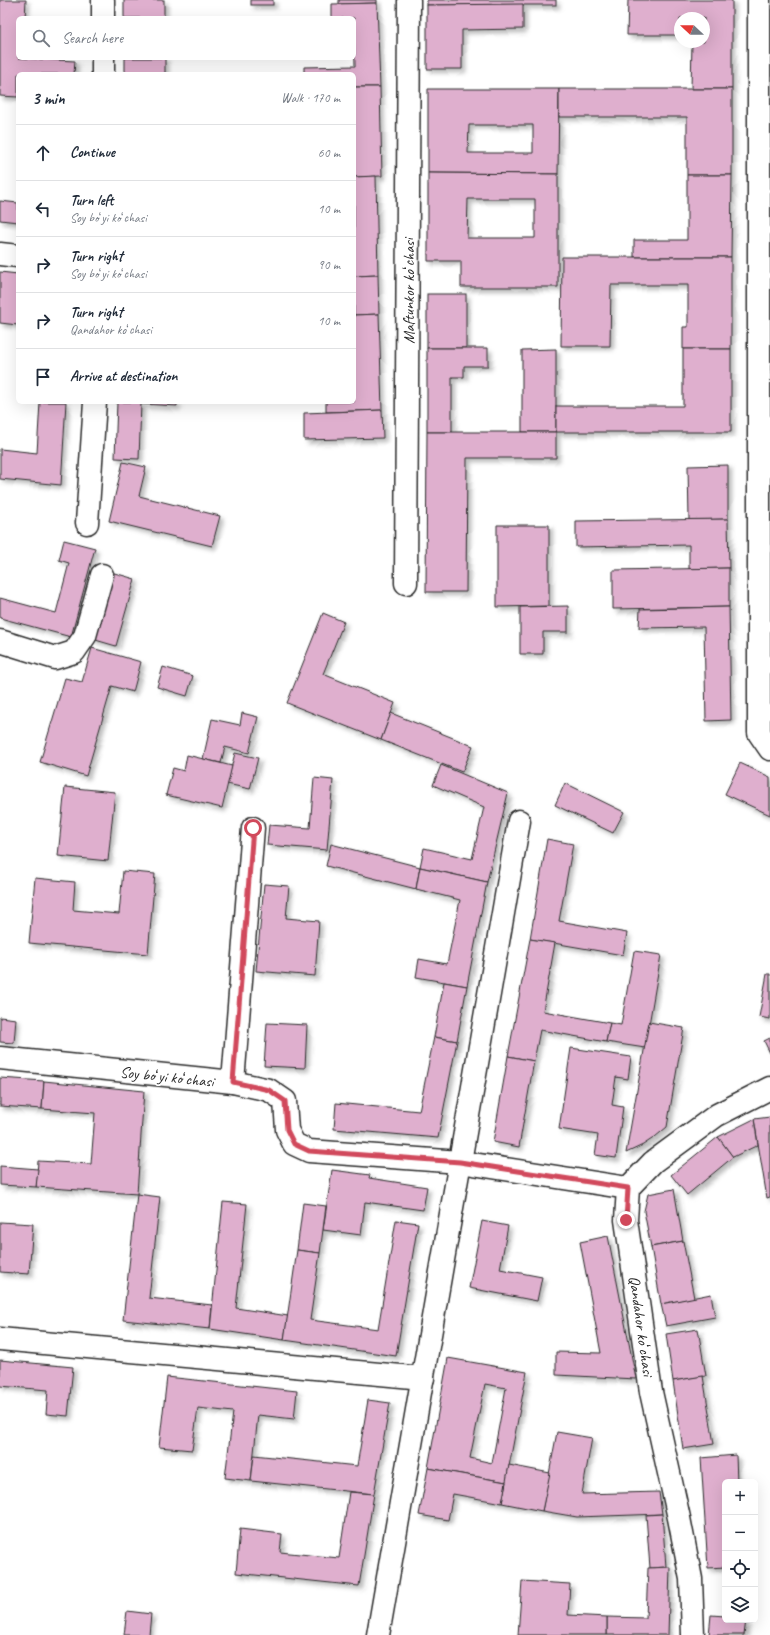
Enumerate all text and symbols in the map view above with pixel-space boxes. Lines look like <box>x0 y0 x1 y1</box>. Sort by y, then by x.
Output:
north arrow <box>674 12 710 48</box>
search box <box>16 16 356 60</box>
icon: search <box>30 27 52 49</box>
text: Search here <box>62 29 123 48</box>
text: 3 min <box>32 88 65 109</box>
text: Walk · 170 m <box>281 90 340 106</box>
icon: ahead <box>32 142 54 164</box>
text: Continue <box>70 143 115 162</box>
text: 60 m <box>318 145 340 161</box>
text: Turn left <box>70 191 113 210</box>
icon: left <box>32 198 54 220</box>
text: 10 m <box>318 201 340 217</box>
text: Soy boʻyi koʻchasi <box>70 210 147 226</box>
street label: Maftunkor koʻchasi <box>399 236 419 344</box>
text: Turn right <box>70 247 123 266</box>
icon: right <box>32 254 54 276</box>
text: 90 m <box>318 257 340 273</box>
text: Soy boʻyi koʻchasi <box>70 266 147 282</box>
text: Turn right <box>70 303 123 322</box>
icon: right <box>32 310 54 332</box>
text: 10 m <box>318 313 340 329</box>
text: Qandahor koʻchasi <box>70 322 152 338</box>
icon: arrive <box>32 366 54 388</box>
text: Arrive at destination <box>70 367 177 386</box>
route start <box>244 819 262 837</box>
street label: Soy boʻyi koʻchasi <box>119 1062 217 1092</box>
route end <box>617 1211 635 1229</box>
street label: Qandahor koʻchasi <box>624 1275 658 1379</box>
map controls <box>722 1479 758 1623</box>
button: + <box>722 1479 758 1515</box>
button: − <box>722 1515 758 1551</box>
button: locate <box>722 1551 758 1587</box>
button: layers <box>722 1587 758 1623</box>

